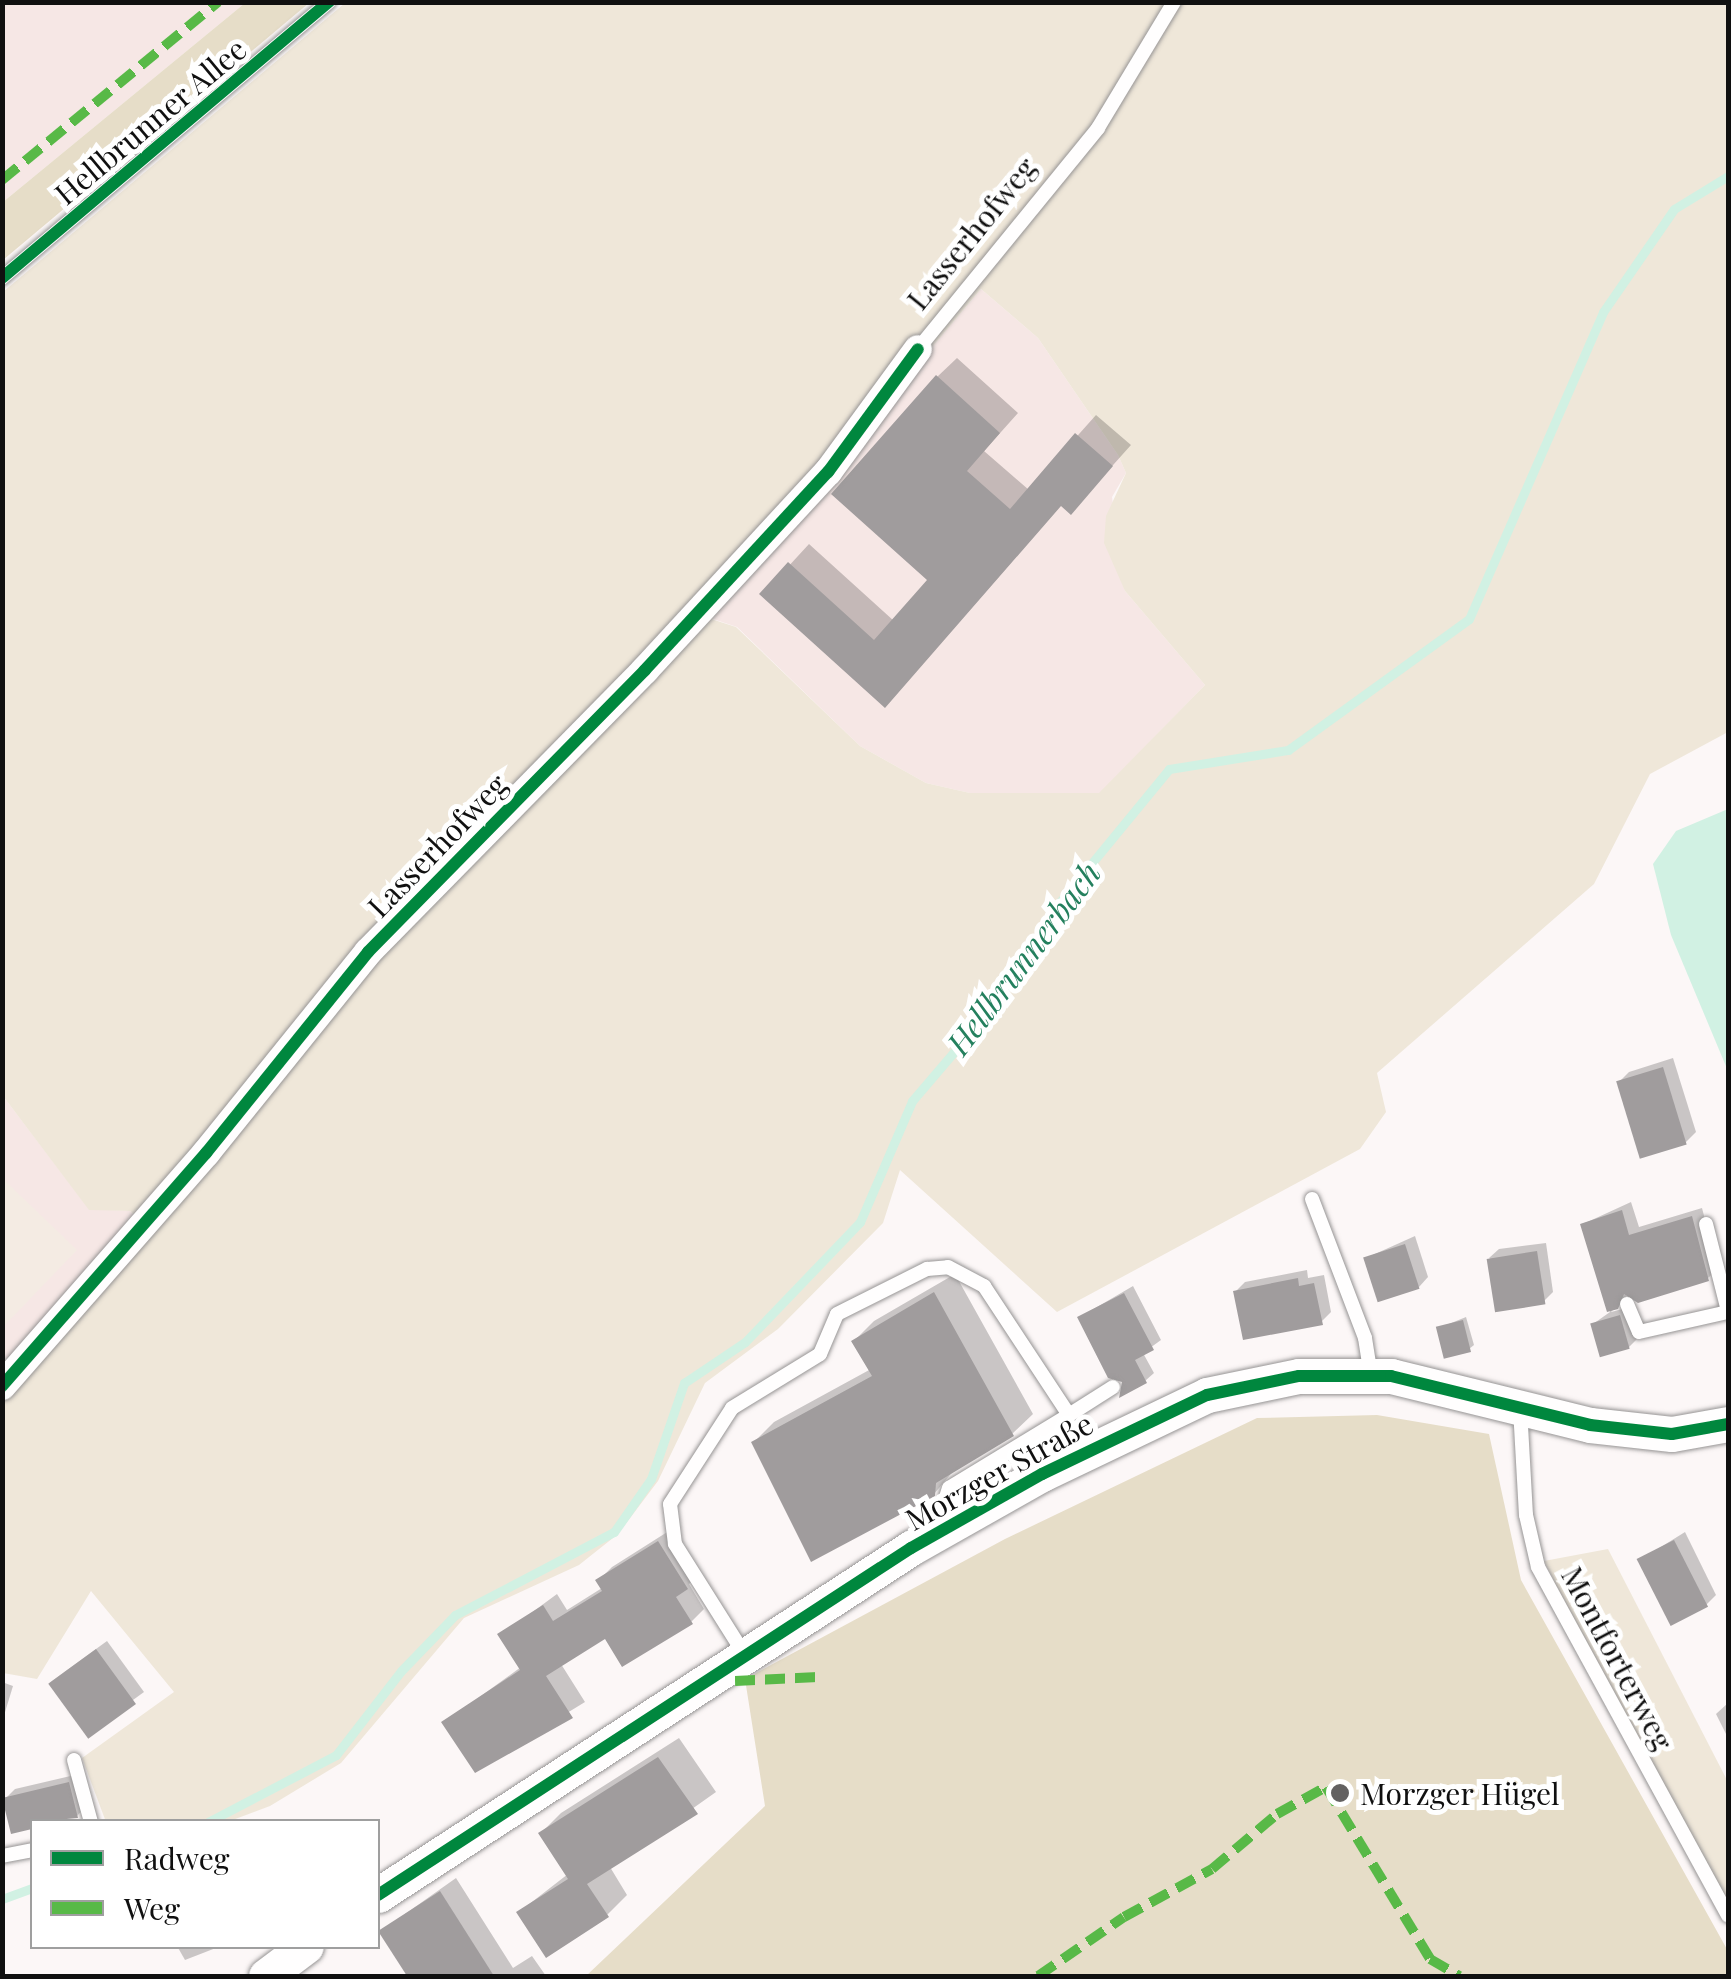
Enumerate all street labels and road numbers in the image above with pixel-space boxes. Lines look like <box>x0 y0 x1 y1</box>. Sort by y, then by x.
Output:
street label: Hellbrunner Allee <box>46 30 254 212</box>
street label: Lasserhofweg <box>899 150 1043 316</box>
street label: Lasserhofweg <box>360 766 514 924</box>
street label: Morzger Straße <box>899 1405 1099 1537</box>
street label: Montforterweg <box>1555 1560 1681 1756</box>

